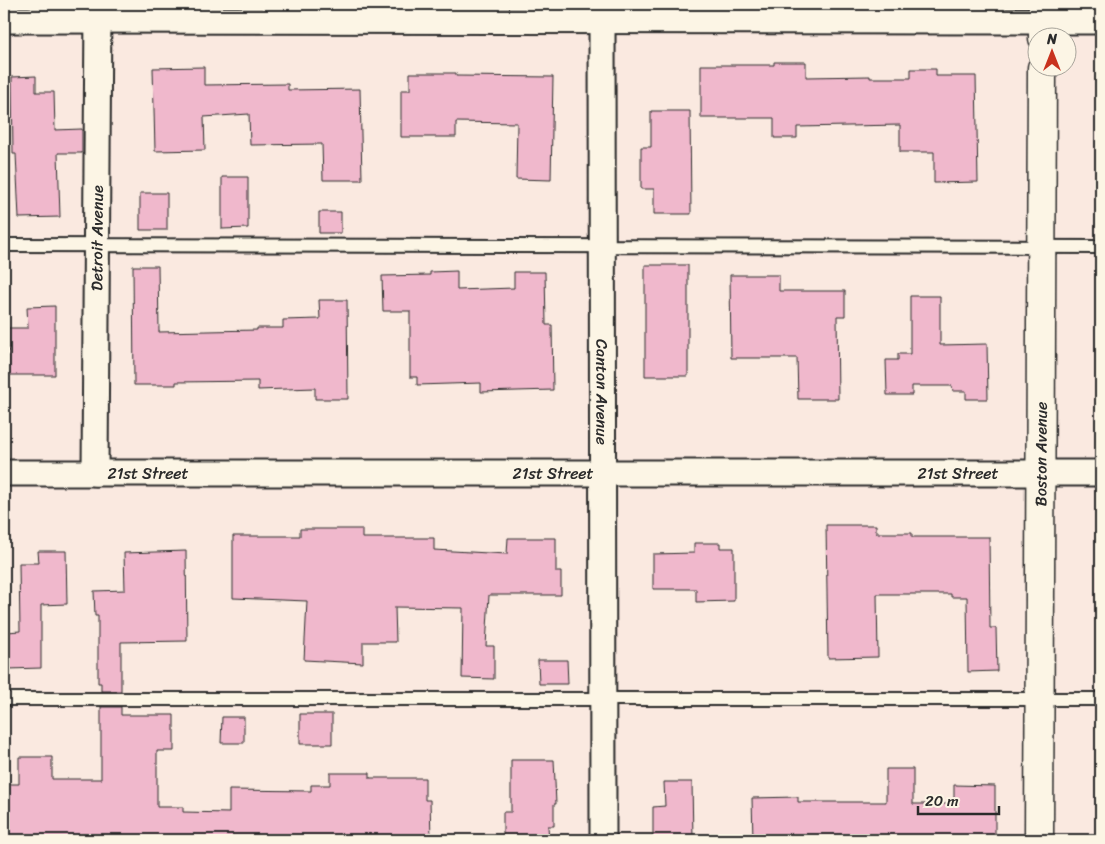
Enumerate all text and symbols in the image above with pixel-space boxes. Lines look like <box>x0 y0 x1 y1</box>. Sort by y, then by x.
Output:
text: N <box>1046 27 1057 52</box>
north arrow <box>1028 28 1078 78</box>
street label: Detroit Avenue <box>82 185 112 291</box>
street label: Canton Avenue <box>587 339 617 445</box>
street label: Boston Avenue <box>1026 402 1056 506</box>
street label: 21st Street <box>107 459 189 488</box>
street label: 21st Street <box>512 459 594 488</box>
street label: 21st Street <box>917 459 999 488</box>
scale bar <box>918 784 999 816</box>
text: 20 m <box>925 788 959 814</box>

